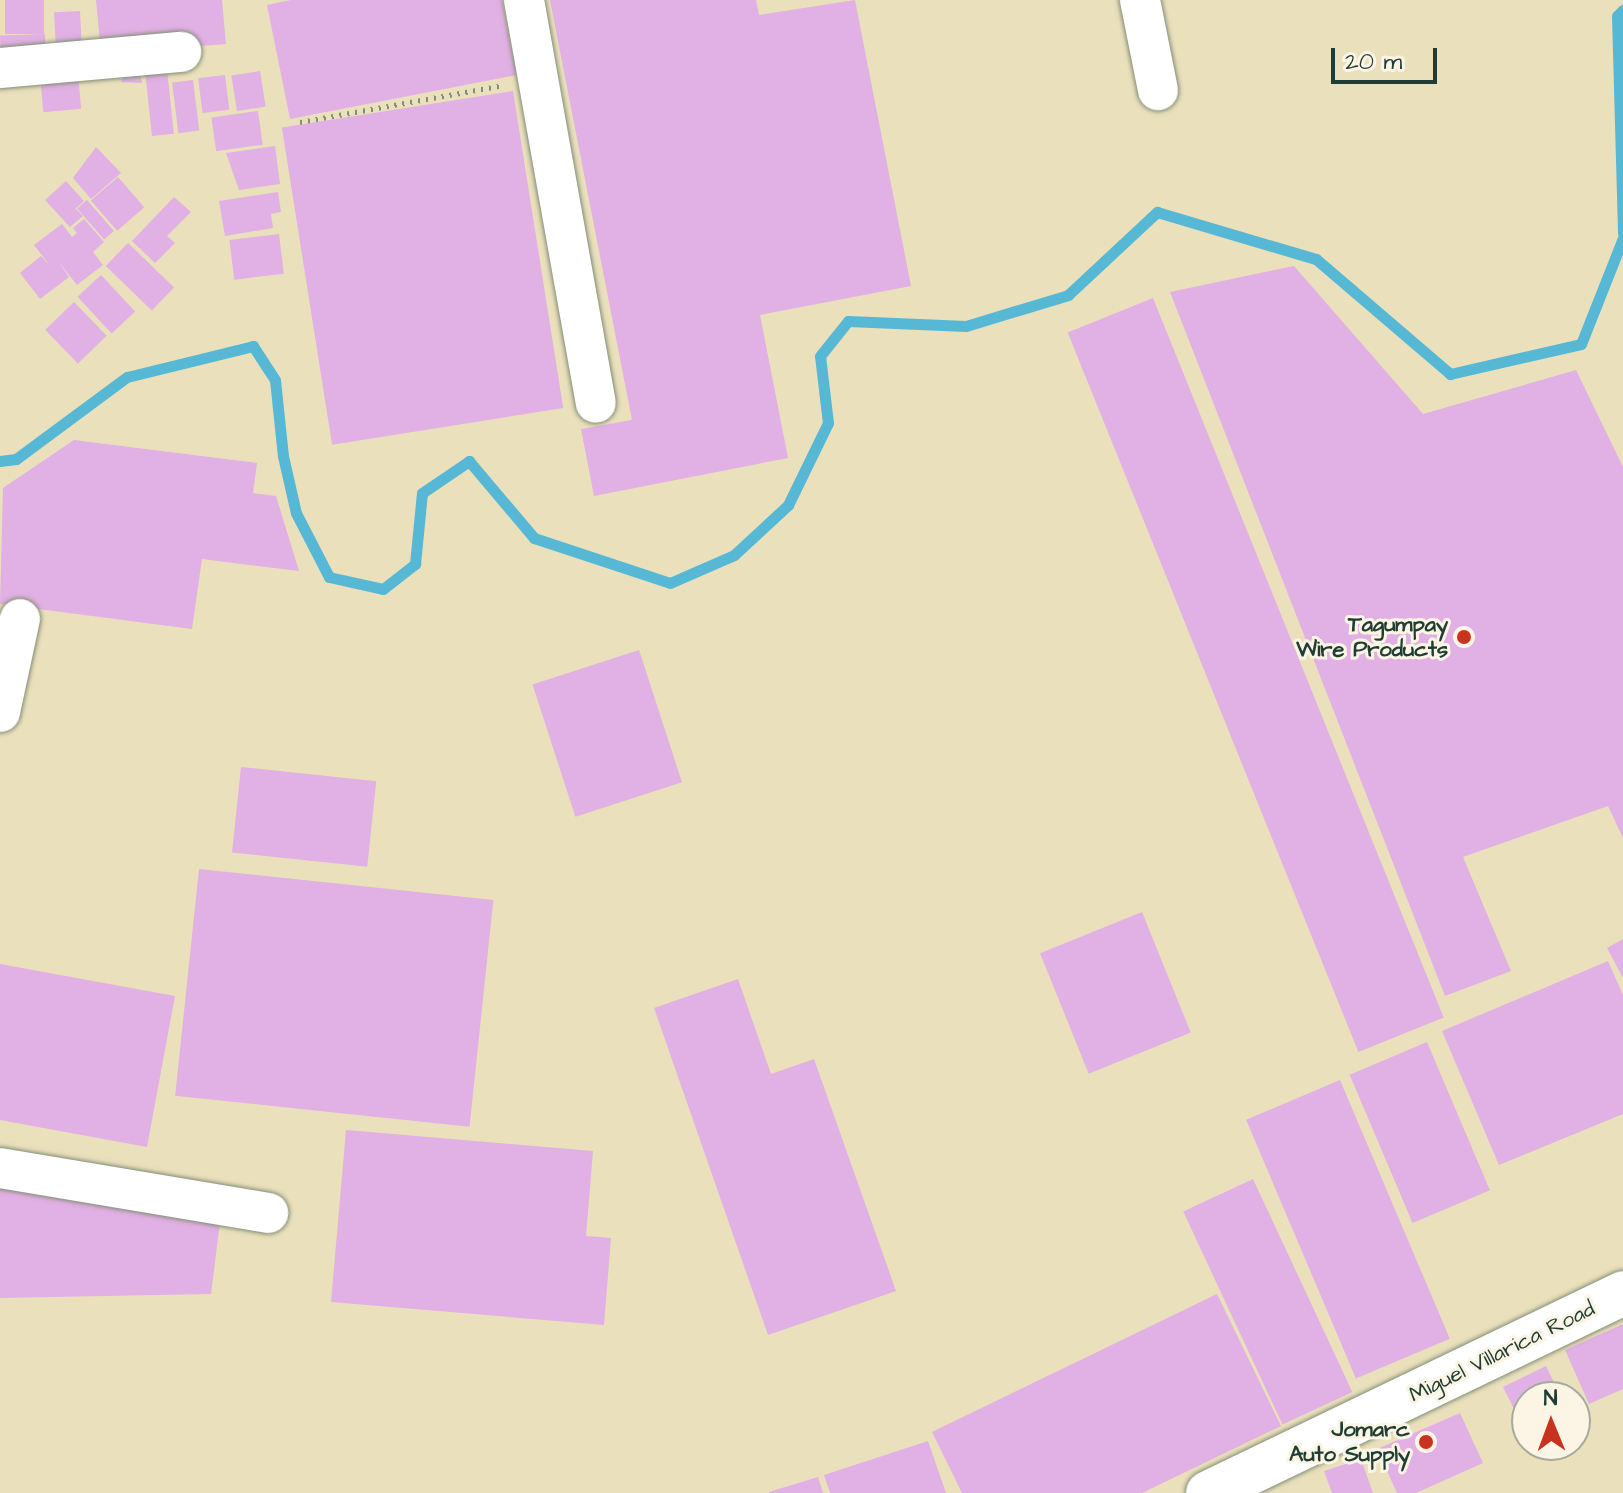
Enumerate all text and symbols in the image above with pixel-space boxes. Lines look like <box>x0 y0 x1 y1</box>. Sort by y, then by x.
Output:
scale bar <box>1335 32 1441 82</box>
text: 20 m <box>1345 45 1402 79</box>
place label: Tagumpay Wire Products <box>1296 611 1448 662</box>
marker: Tagumpay Wire Products <box>1455 628 1473 646</box>
street label: Miguel Villarica Road <box>1405 1296 1599 1408</box>
north arrow <box>1511 1381 1591 1461</box>
text: N <box>1543 1383 1558 1414</box>
place label: Jomarc Auto Supply <box>1289 1416 1410 1468</box>
marker: Jomarc Auto Supply <box>1417 1433 1435 1451</box>

